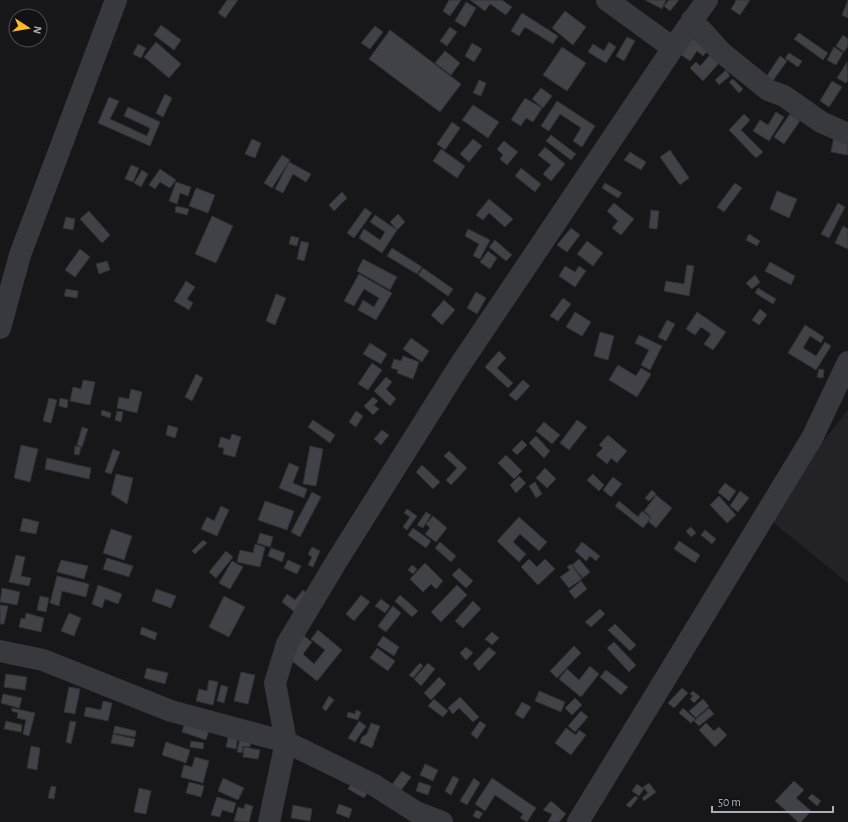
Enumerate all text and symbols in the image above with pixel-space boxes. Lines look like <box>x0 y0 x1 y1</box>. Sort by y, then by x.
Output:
north arrow <box>8 8 48 48</box>
text: N <box>31 25 43 35</box>
scale bar <box>712 788 833 814</box>
text: 50 m <box>718 796 741 808</box>

